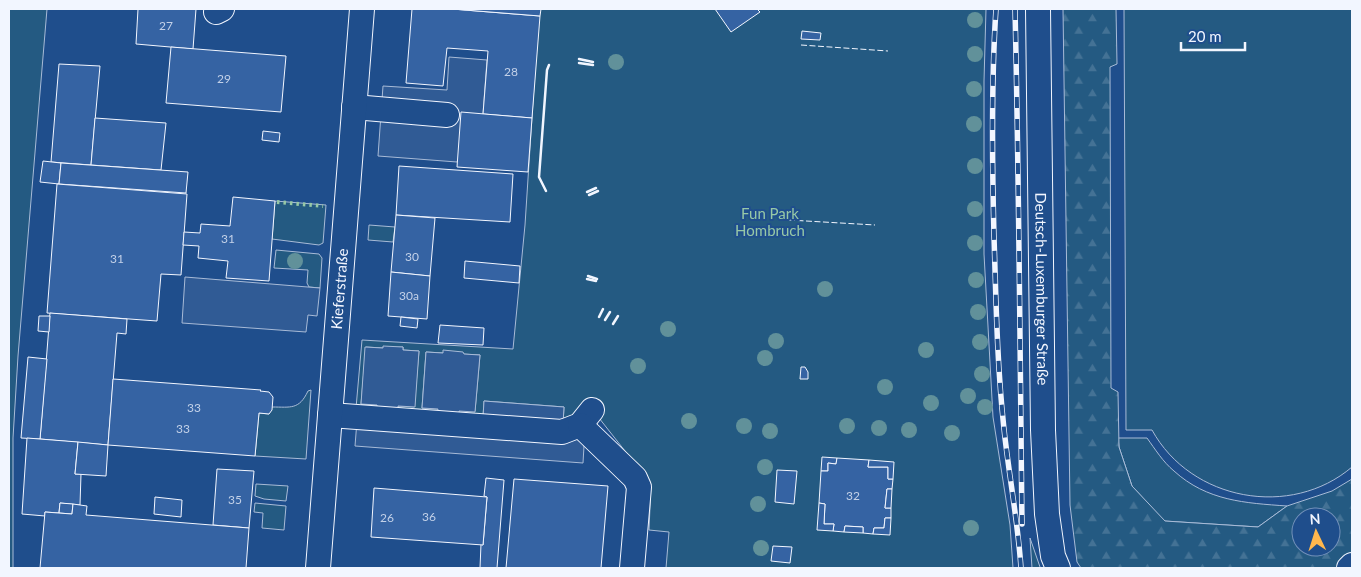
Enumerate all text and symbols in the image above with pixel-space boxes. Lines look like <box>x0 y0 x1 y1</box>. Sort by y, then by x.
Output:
house number: 27 <box>159 18 173 33</box>
scale bar <box>1181 20 1245 52</box>
text: 20 m <box>1188 27 1222 45</box>
house number: 28 <box>504 64 518 79</box>
house number: 29 <box>217 71 231 86</box>
street label: Deutsch-Luxemburger Straße <box>1032 192 1052 386</box>
park label: Fun Park Hombruch <box>735 204 805 239</box>
house number: 31 <box>221 231 235 246</box>
street label: Kieferstraße <box>327 248 351 330</box>
house number: 30 <box>405 249 419 264</box>
house number: 31 <box>110 251 124 266</box>
house number: 30a <box>399 288 419 303</box>
house number: 33 <box>187 400 201 415</box>
house number: 33 <box>176 421 190 436</box>
house number: 32 <box>846 488 860 503</box>
house number: 35 <box>228 492 242 507</box>
north arrow <box>1291 507 1341 557</box>
house number: 36 <box>422 509 436 524</box>
house number: 26 <box>380 510 394 525</box>
text: N <box>1309 510 1321 527</box>

